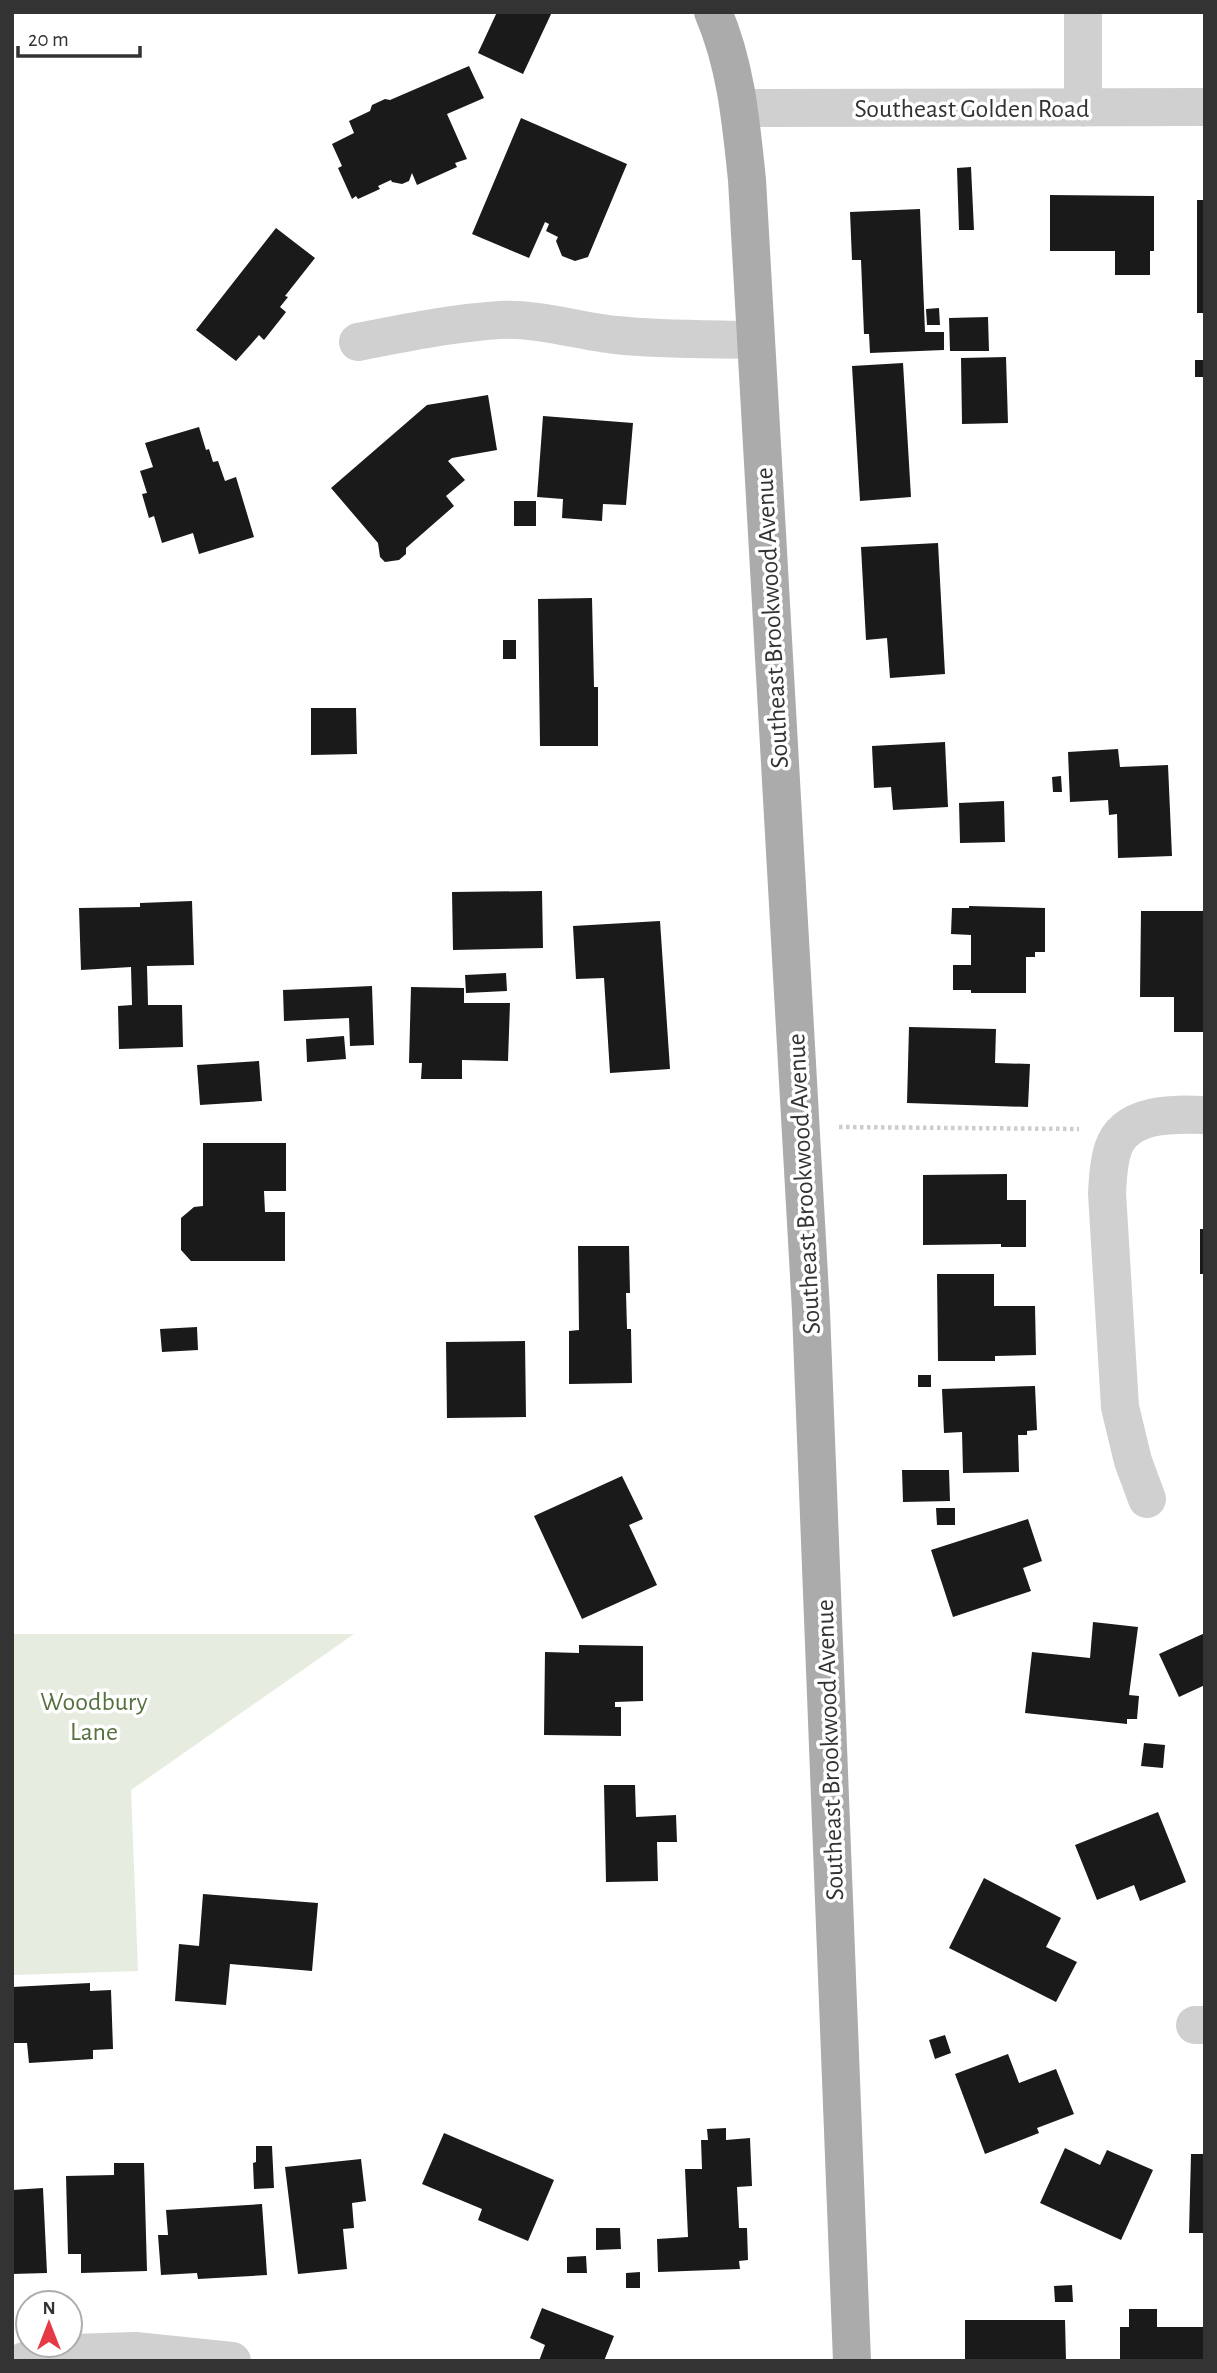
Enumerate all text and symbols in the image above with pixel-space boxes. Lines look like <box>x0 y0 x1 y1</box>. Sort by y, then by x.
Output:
scale bar <box>18 14 140 58</box>
text: 20 m <box>28 29 69 50</box>
street label: Southeast Golden Road <box>855 96 1089 122</box>
street label: Southeast Brookwood Avenue <box>751 467 793 769</box>
street label: Southeast Brookwood Avenue <box>783 1033 825 1335</box>
street label: Southeast Brookwood Avenue <box>812 1599 848 1901</box>
park label: Woodbury Lane <box>40 1689 148 1745</box>
north arrow <box>14 2289 84 2359</box>
text: N <box>42 2299 56 2318</box>

